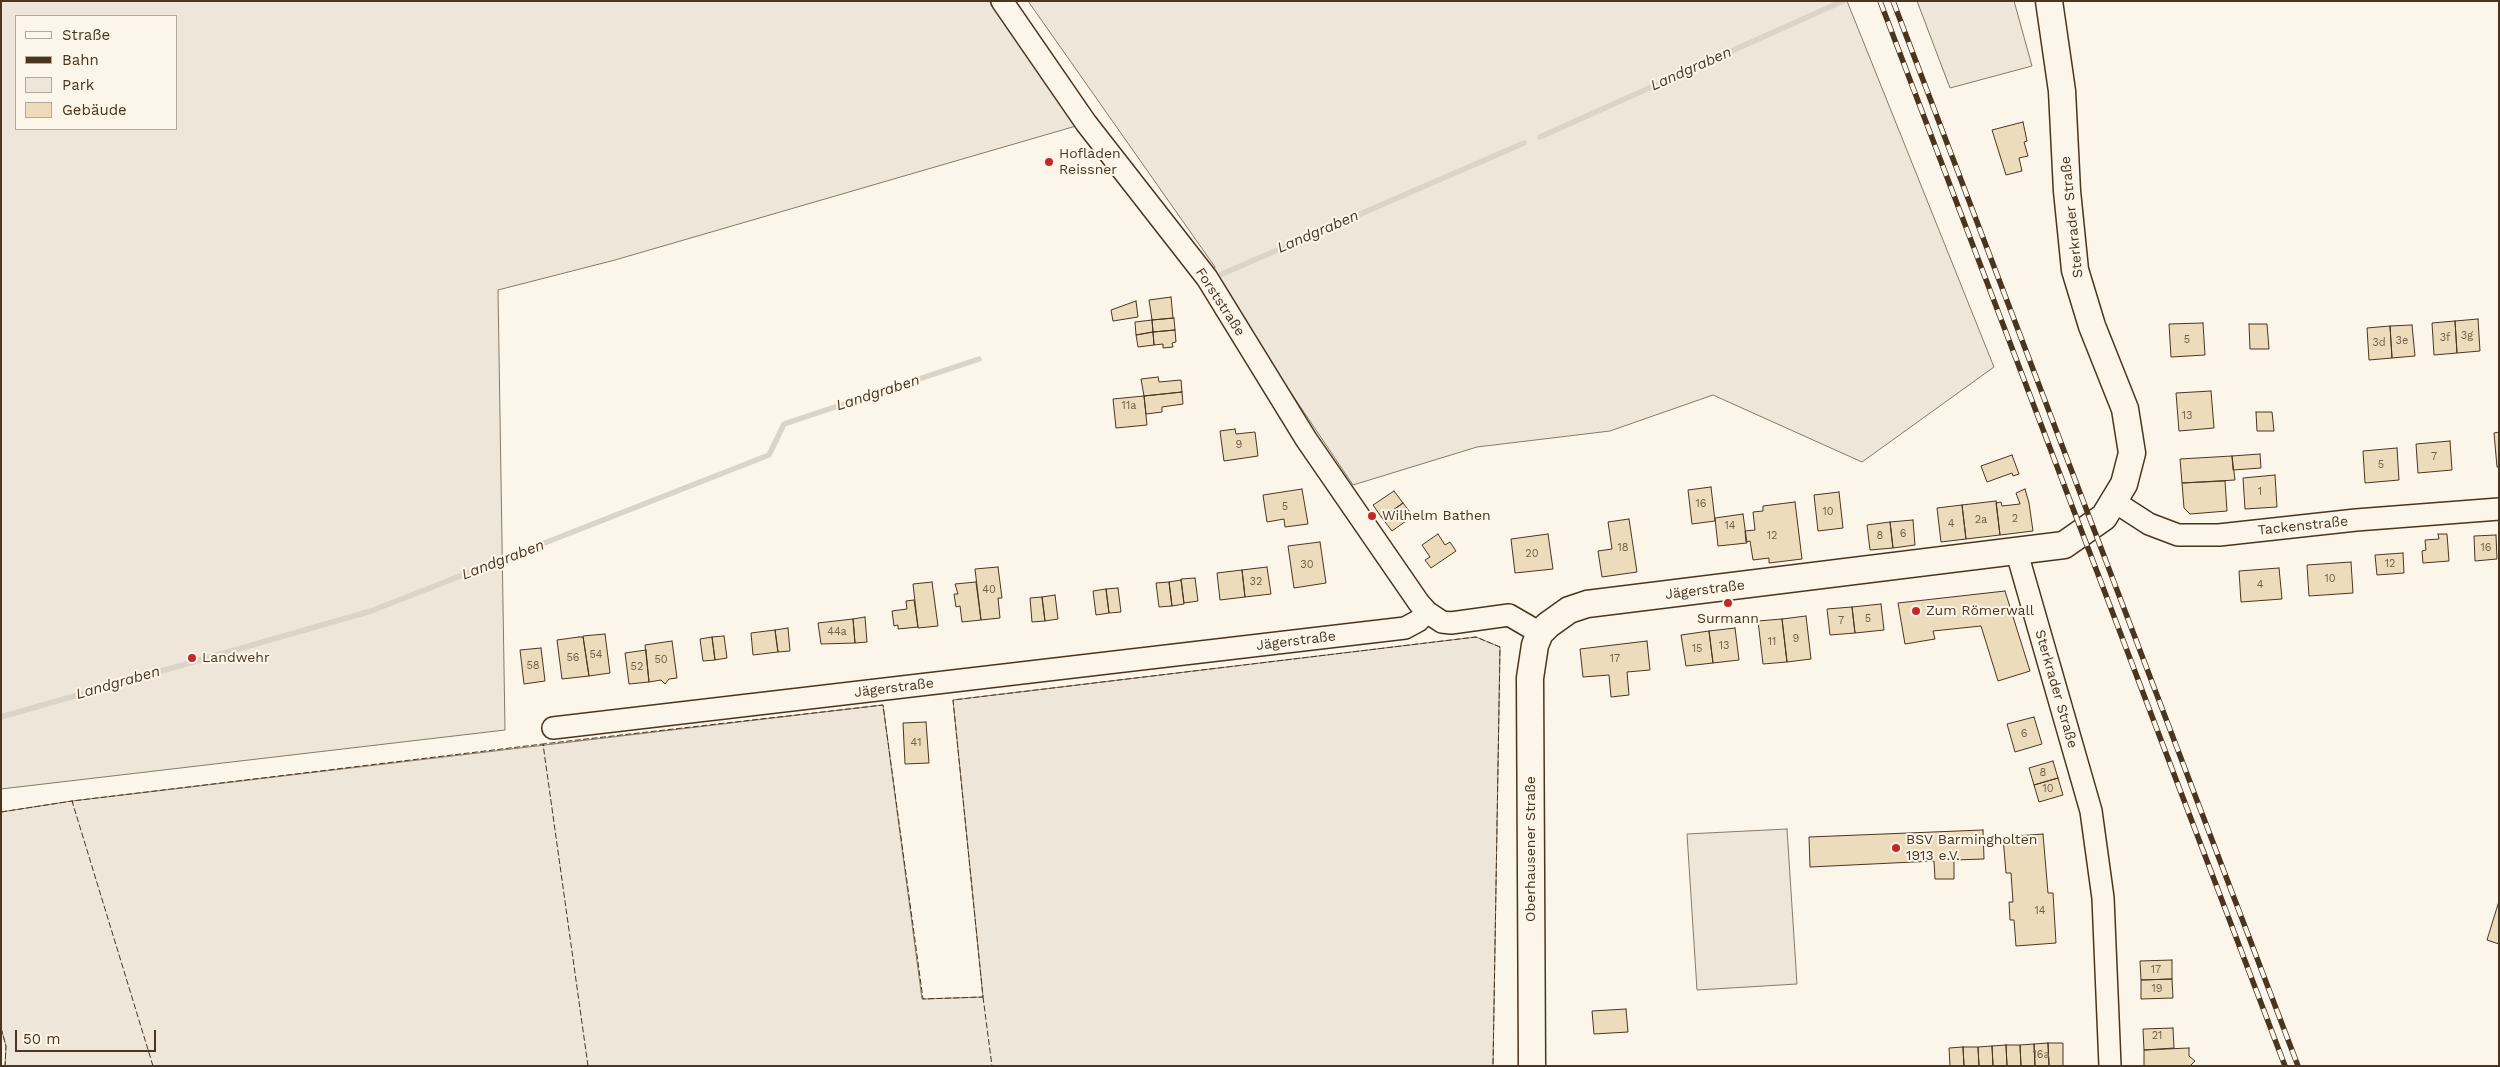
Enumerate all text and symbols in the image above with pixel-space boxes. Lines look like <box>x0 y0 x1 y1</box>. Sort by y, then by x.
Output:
legend <box>15 15 178 130</box>
text: Straße <box>62 26 110 44</box>
water label: Landgraben <box>1648 43 1734 95</box>
text: Bahn <box>62 51 99 69</box>
text: Park <box>62 76 94 94</box>
text: Gebäude <box>62 101 127 119</box>
place label: Hofladen Reissner <box>1059 146 1121 178</box>
street label: Sterkrader Straße <box>2057 155 2087 279</box>
marker: Hofladen Reissner <box>1043 156 1055 168</box>
water label: Landgraben <box>1275 207 1361 257</box>
street label: Forststraße <box>1192 265 1248 339</box>
house number: 3g <box>2461 329 2473 343</box>
house number: 3f <box>2440 331 2450 345</box>
house number: 5 <box>2184 333 2190 347</box>
house number: 3e <box>2396 334 2408 348</box>
house number: 3d <box>2372 336 2386 350</box>
water label: Landgraben <box>834 371 922 415</box>
house number: 11a <box>1122 399 1136 413</box>
house number: 13 <box>2182 409 2192 423</box>
house number: 9 <box>1236 438 1242 452</box>
house number: 7 <box>2431 450 2437 464</box>
house number: 5 <box>2378 458 2384 472</box>
house number: 1 <box>2258 485 2262 499</box>
house number: 16 <box>1696 497 1706 511</box>
house number: 5 <box>1282 500 1288 514</box>
house number: 10 <box>1822 505 1834 519</box>
place label: Wilhelm Bathen <box>1382 508 1491 524</box>
marker: Wilhelm Bathen <box>1366 510 1378 522</box>
house number: 2 <box>2012 512 2018 526</box>
house number: 2a <box>1975 513 1987 527</box>
street label: Tackenstraße <box>2257 513 2349 539</box>
house number: 4 <box>1948 517 1954 531</box>
house number: 14 <box>1724 519 1736 533</box>
house number: 6 <box>1900 527 1906 541</box>
house number: 12 <box>1767 529 1777 543</box>
house number: 8 <box>1877 529 1883 543</box>
water label: Landgraben <box>459 536 547 584</box>
house number: 18 <box>1617 541 1629 555</box>
house number: 16 <box>2481 541 2491 555</box>
house number: 20 <box>1525 547 1539 561</box>
house number: 12 <box>2385 557 2395 571</box>
house number: 30 <box>1300 558 1314 572</box>
house number: 10 <box>2324 572 2336 586</box>
house number: 32 <box>1250 575 1262 589</box>
street label: Jägerstraße <box>1664 577 1746 603</box>
house number: 4 <box>2257 578 2263 592</box>
house number: 40 <box>982 583 996 597</box>
marker: Surmann <box>1722 597 1734 609</box>
place label: Zum Römerwall <box>1926 603 2034 619</box>
marker: Zum Römerwall <box>1910 605 1922 617</box>
place label: Surmann <box>1697 611 1759 627</box>
house number: 5 <box>1865 612 1871 626</box>
house number: 7 <box>1838 614 1844 628</box>
house number: 44a <box>827 625 847 639</box>
street label: Jägerstraße <box>1255 628 1337 654</box>
street label: Sterkrader Straße <box>2031 628 2081 750</box>
house number: 9 <box>1793 632 1799 646</box>
house number: 11 <box>1768 635 1776 649</box>
house number: 13 <box>1719 639 1729 653</box>
house number: 15 <box>1692 642 1702 656</box>
house number: 54 <box>589 648 603 662</box>
place label: Landwehr <box>202 650 270 666</box>
house number: 56 <box>566 651 580 665</box>
marker: Landwehr <box>186 652 198 664</box>
house number: 17 <box>1610 652 1620 666</box>
house number: 50 <box>654 653 668 667</box>
house number: 58 <box>526 659 540 673</box>
house number: 52 <box>631 660 643 674</box>
water label: Landgraben <box>74 662 162 704</box>
street label: Jägerstraße <box>853 675 935 701</box>
house number: 6 <box>2021 727 2027 741</box>
house number: 41 <box>911 736 921 750</box>
house number: 8 <box>2040 766 2046 780</box>
street label: Oberhausener Straße <box>1523 776 1539 922</box>
house number: 10 <box>2042 782 2054 796</box>
place label: BSV Barmingholten 1913 e.V. <box>1906 832 2037 864</box>
marker: BSV Barmingholten 1913 e.V. <box>1890 842 1902 854</box>
house number: 14 <box>2034 904 2046 918</box>
house number: 17 <box>2151 963 2161 977</box>
house number: 19 <box>2151 982 2163 996</box>
scale bar <box>18 1020 159 1052</box>
house number: 21 <box>2152 1029 2162 1043</box>
text: 50 m <box>23 1030 60 1048</box>
house number: 16a <box>2032 1048 2050 1062</box>

